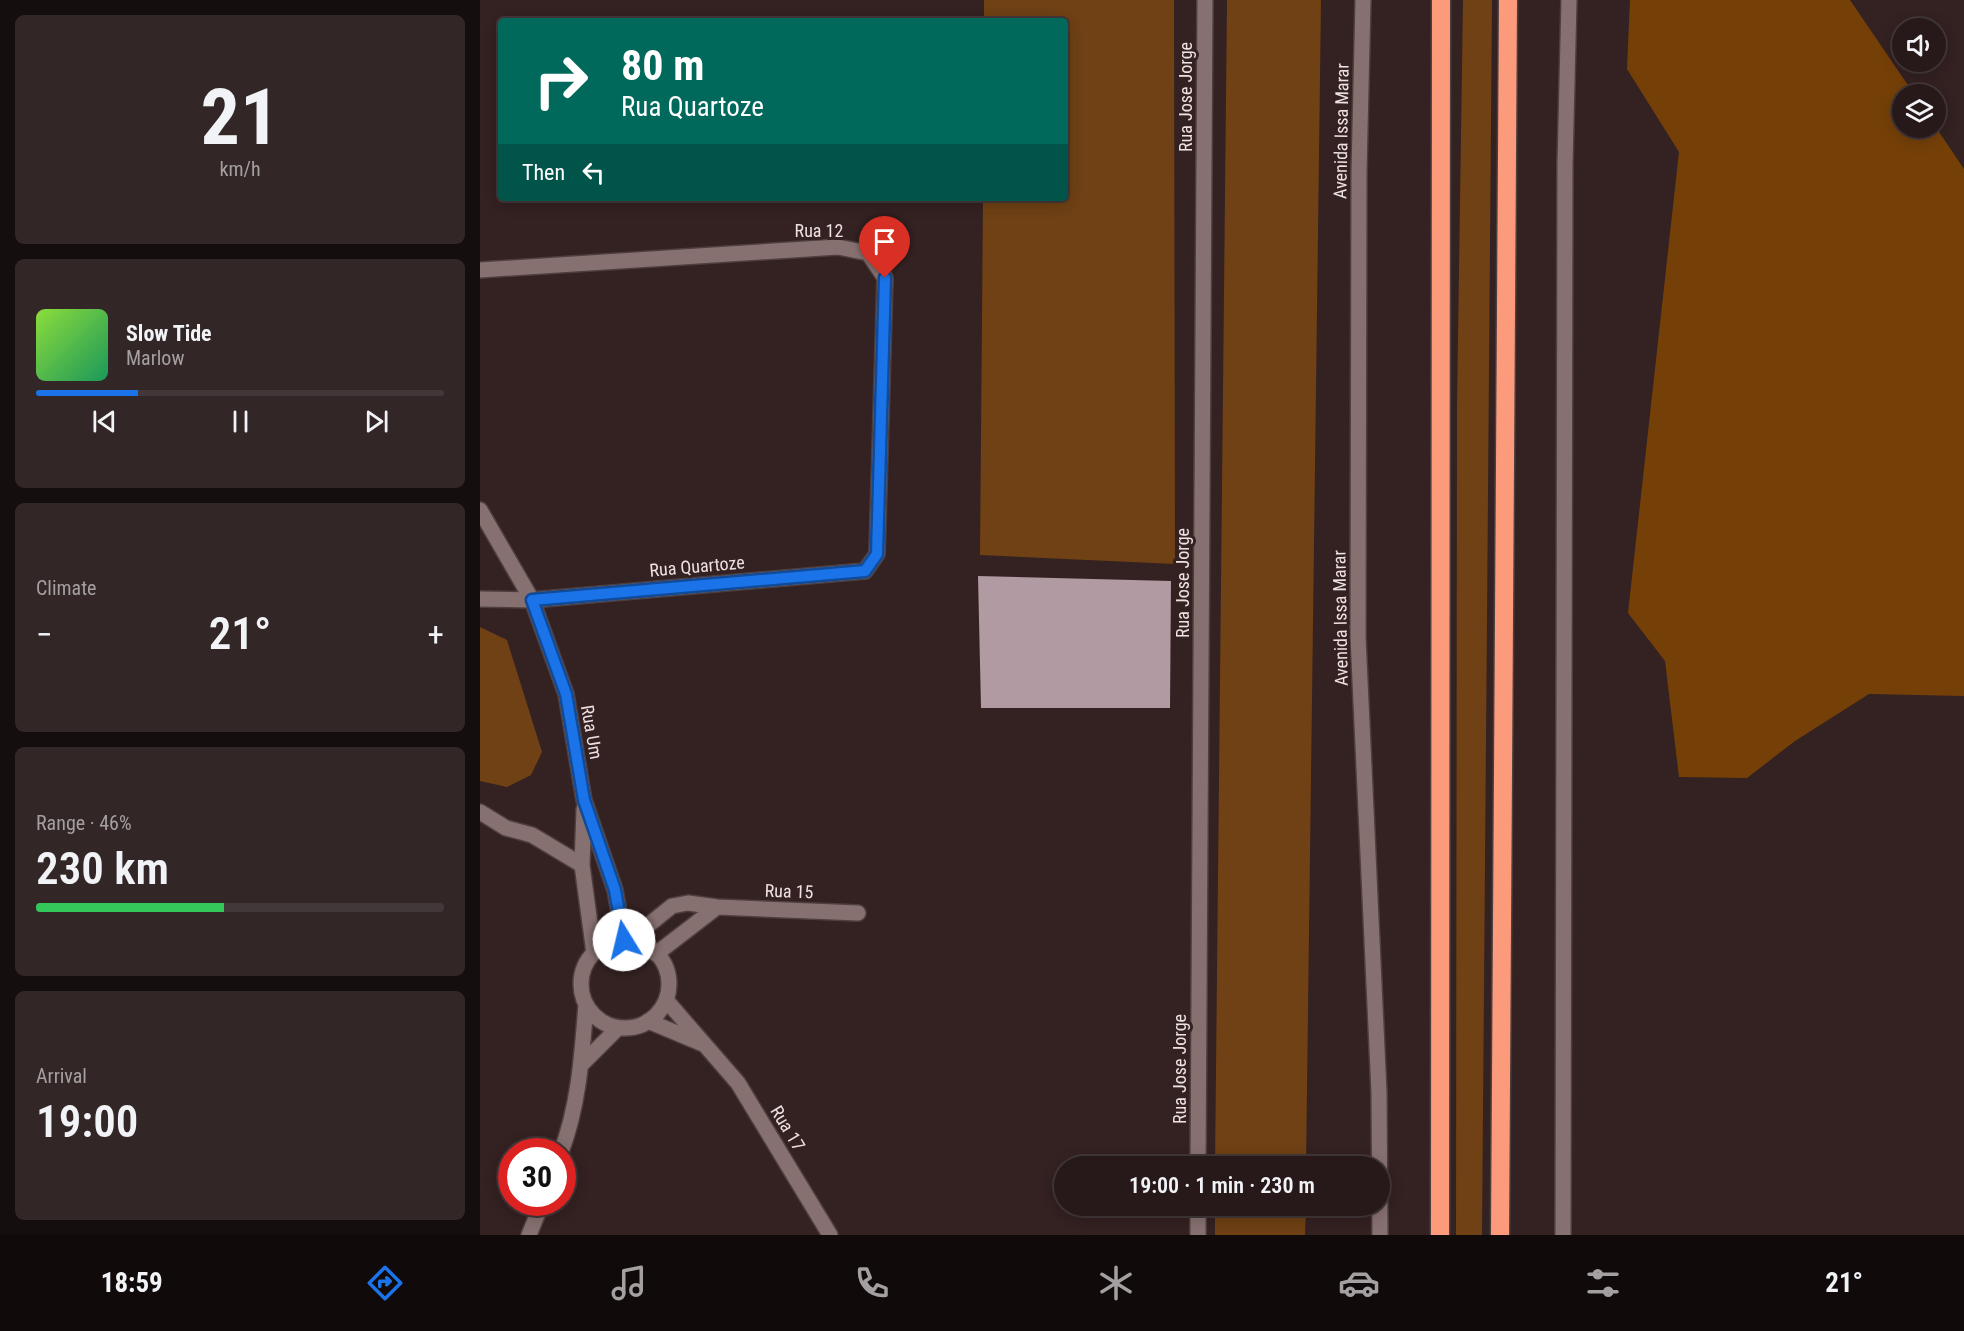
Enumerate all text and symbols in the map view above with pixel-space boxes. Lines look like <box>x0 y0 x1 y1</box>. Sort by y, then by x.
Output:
map controls <box>1892 18 1946 138</box>
button: sound <box>1892 18 1946 72</box>
text: 80 m <box>621 41 704 90</box>
icon: right <box>522 42 600 120</box>
street label: Rua Jose Jorge <box>1175 42 1196 152</box>
street label: Avenida Issa Marar <box>1329 63 1353 199</box>
text: 21 <box>201 72 279 163</box>
button: layers <box>1892 84 1946 138</box>
text: Rua Quartoze <box>621 91 764 123</box>
icon: left <box>577 156 610 189</box>
text: km/h <box>219 157 261 181</box>
text: Then <box>522 160 565 185</box>
pin <box>859 216 910 278</box>
street label: Rua 12 <box>795 220 844 241</box>
icon: arrive <box>868 225 901 258</box>
text: Slow Tide <box>126 321 212 346</box>
text: Marlow <box>126 346 184 370</box>
icon: previous <box>88 405 121 438</box>
icon: pause <box>224 405 257 438</box>
icon: next <box>360 405 393 438</box>
street label: Rua Jose Jorge <box>1172 528 1193 638</box>
street label: Avenida Issa Marar <box>1328 550 1352 686</box>
street label: Rua Quartoze <box>649 551 745 581</box>
text: Climate <box>36 576 96 600</box>
text: 21° <box>209 607 271 660</box>
text: − <box>36 615 53 654</box>
text: + <box>428 615 444 654</box>
street label: Rua Um <box>577 703 607 761</box>
text: Range · 46% <box>36 811 132 835</box>
text: 230 km <box>36 842 169 895</box>
street label: Rua 15 <box>764 880 814 902</box>
position arrow <box>592 908 656 972</box>
street label: Rua Jose Jorge <box>1169 1014 1190 1124</box>
text: Arrival <box>36 1064 87 1088</box>
text: 19:00 <box>36 1095 138 1148</box>
street label: Rua 17 <box>766 1102 810 1154</box>
speed limit sign: 30 <box>498 1138 576 1216</box>
text: 19:00 · 1 min · 230 m <box>1129 1173 1315 1198</box>
icon: directions <box>364 1262 406 1304</box>
icon: music <box>608 1262 650 1304</box>
icon: phone <box>851 1262 893 1304</box>
icon: climate <box>1095 1262 1137 1304</box>
icon: car <box>1338 1262 1380 1304</box>
icon: filters <box>1582 1262 1624 1304</box>
text: 18:59 <box>101 1267 163 1299</box>
text: 21° <box>1825 1267 1863 1299</box>

